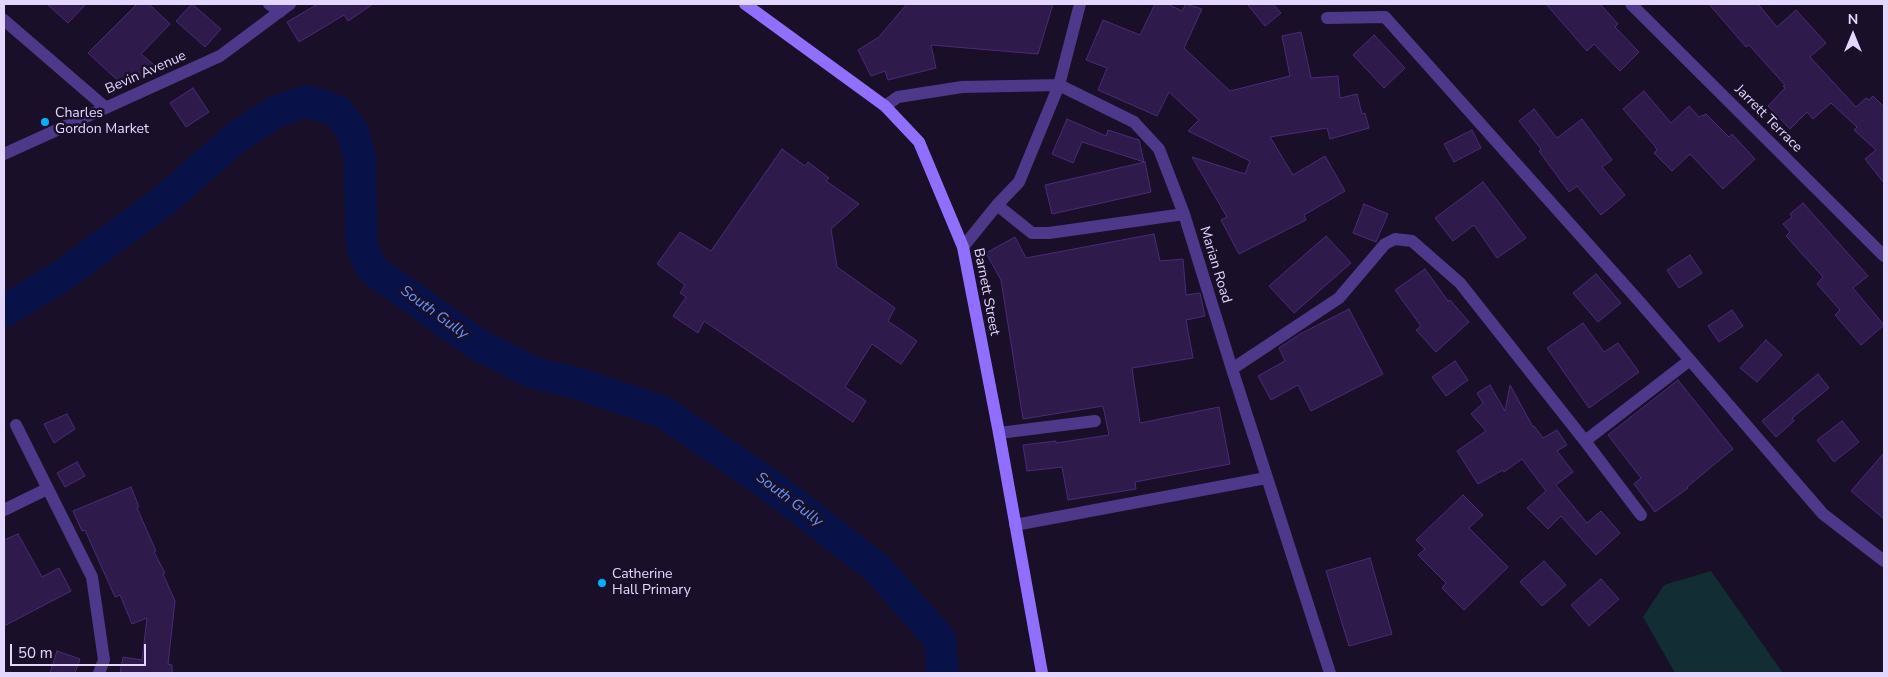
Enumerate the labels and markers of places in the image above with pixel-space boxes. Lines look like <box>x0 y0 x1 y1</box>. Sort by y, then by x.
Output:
place label: Charles Gordon Market <box>55 106 149 138</box>
marker: Charles Gordon Market <box>39 116 51 128</box>
place label: Catherine Hall Primary <box>612 567 691 600</box>
marker: Catherine Hall Primary <box>596 577 608 589</box>

